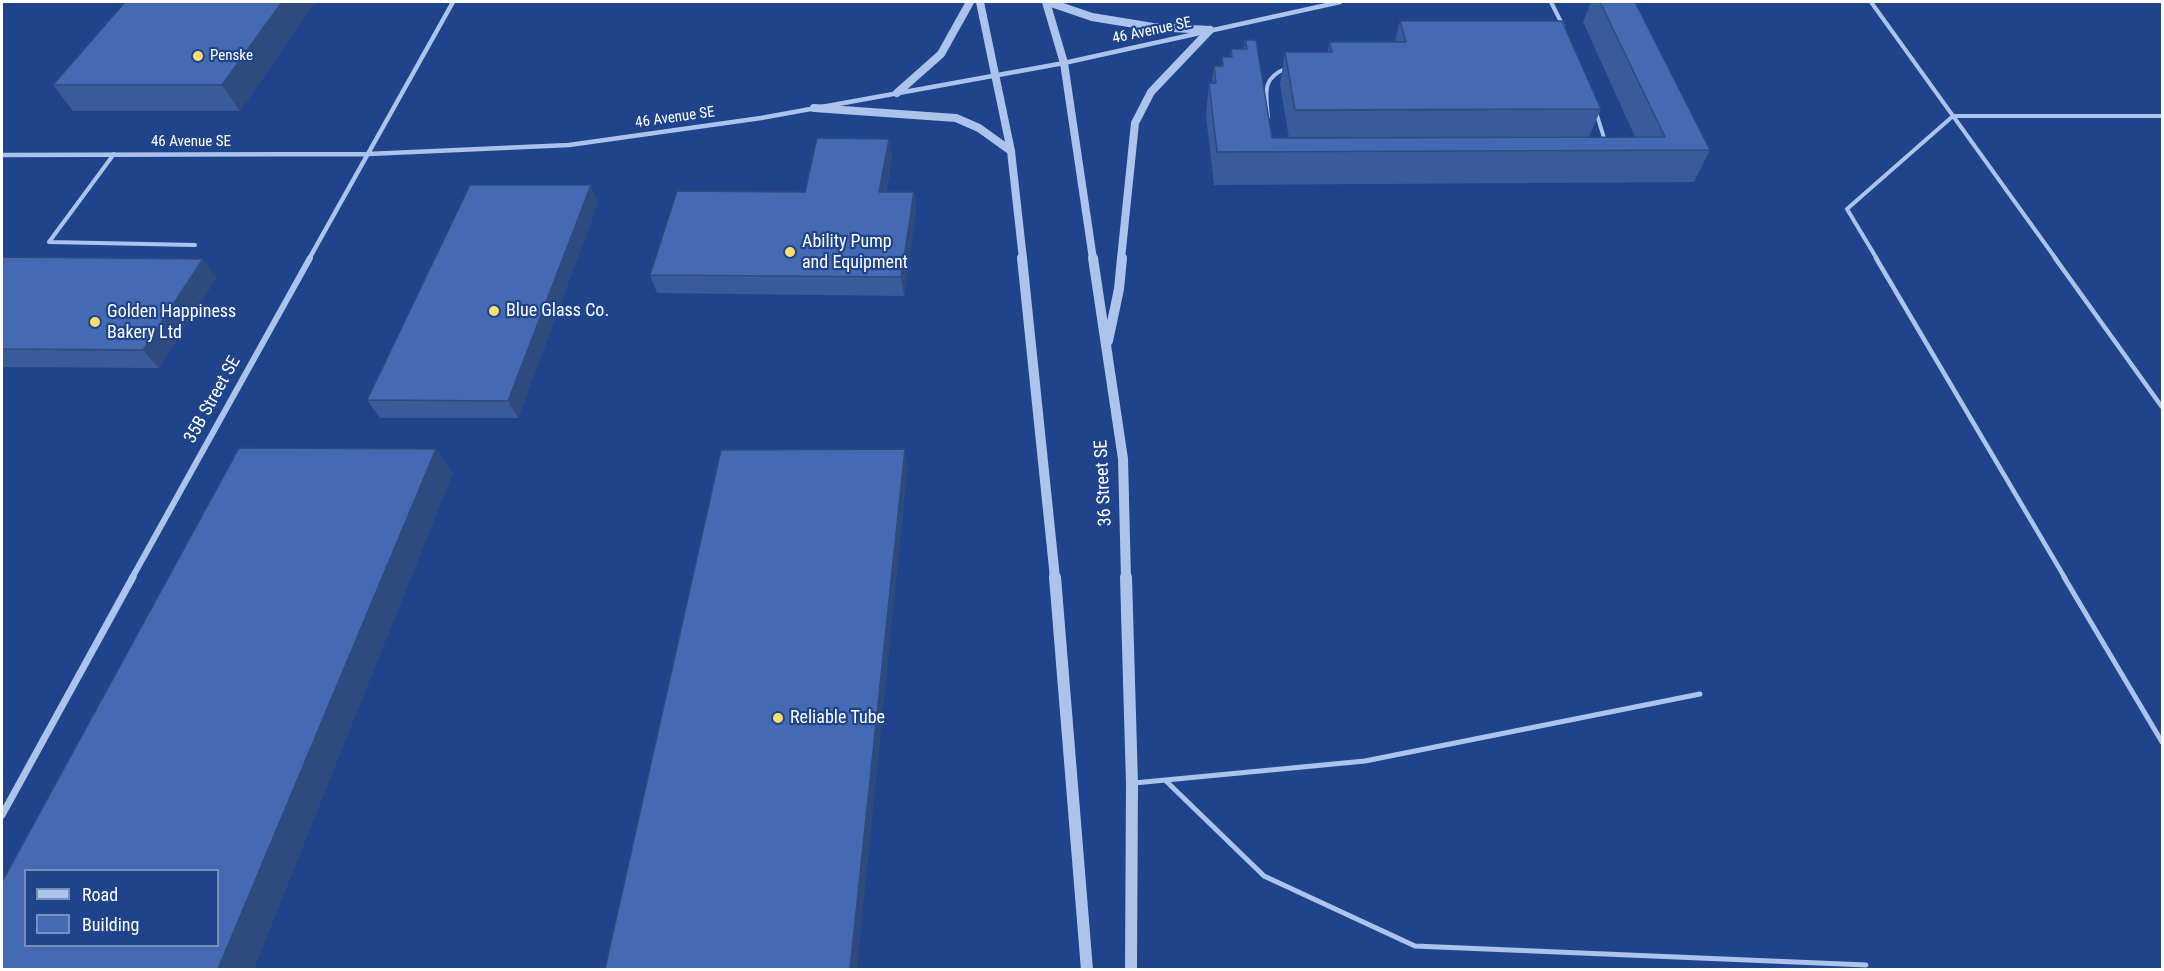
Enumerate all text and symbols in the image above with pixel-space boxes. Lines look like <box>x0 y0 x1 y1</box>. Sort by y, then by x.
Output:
street label: 46 Avenue SE <box>1111 14 1193 48</box>
place label: Penske <box>210 47 253 65</box>
marker: Penske <box>191 49 205 63</box>
street label: 46 Avenue SE <box>634 104 716 132</box>
street label: 46 Avenue SE <box>151 133 231 151</box>
place label: Ability Pump and Equipment <box>802 231 908 274</box>
marker: Ability Pump and Equipment <box>783 245 797 259</box>
place label: Blue Glass Co. <box>506 300 609 322</box>
place label: Golden Happiness Bakery Ltd <box>107 301 236 344</box>
marker: Blue Glass Co. <box>487 304 501 318</box>
marker: Golden Happiness Bakery Ltd <box>88 315 102 329</box>
street label: 35B Street SE <box>180 353 246 447</box>
street label: 36 Street SE <box>1091 439 1117 527</box>
place label: Reliable Tube <box>790 707 885 729</box>
marker: Reliable Tube <box>771 711 785 725</box>
legend <box>24 869 219 947</box>
text: Road <box>82 884 118 905</box>
text: Building <box>82 914 139 935</box>

